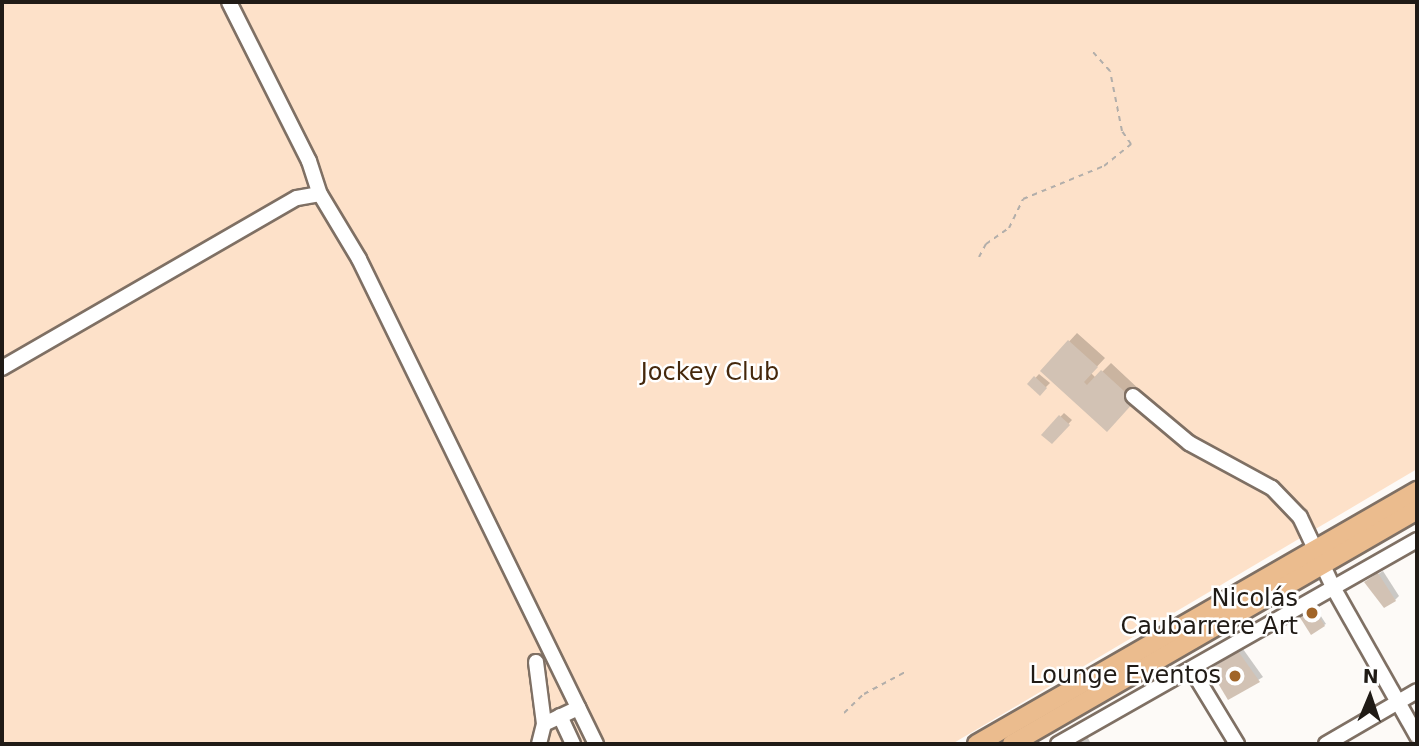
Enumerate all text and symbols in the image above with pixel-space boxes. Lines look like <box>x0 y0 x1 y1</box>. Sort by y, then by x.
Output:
park label: Jockey Club <box>641 359 779 387</box>
place label: Nicolás Caubarrere Art <box>1120 585 1298 641</box>
marker: Nicolás Caubarrere Art <box>1304 605 1320 621</box>
place label: Lounge Eventos <box>1029 662 1221 690</box>
north arrow <box>1335 662 1405 732</box>
text: N <box>1362 665 1379 687</box>
marker: Lounge Eventos <box>1227 668 1243 684</box>

